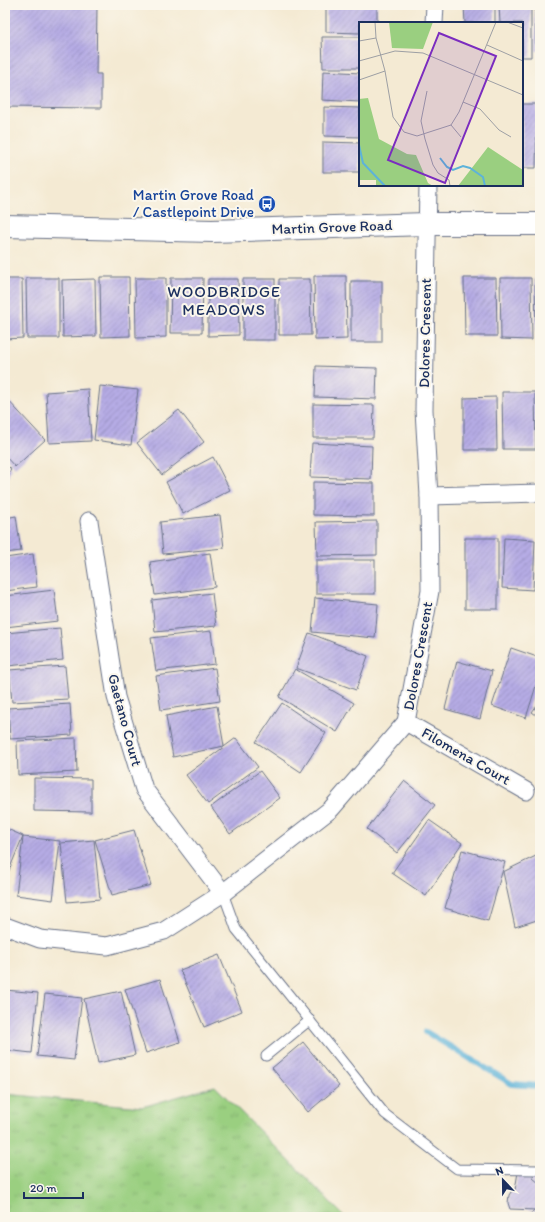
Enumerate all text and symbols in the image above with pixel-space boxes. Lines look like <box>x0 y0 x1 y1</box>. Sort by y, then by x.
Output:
inset map <box>359 22 523 186</box>
place label: Martin Grove Road / Castlepoint Drive <box>133 186 254 221</box>
bus stop icon: Martin Grove Road / Castlepoint Drive <box>257 194 277 214</box>
street label: Martin Grove Road <box>271 216 393 238</box>
street label: Dolores Crescent <box>415 277 435 388</box>
district label: WOODBRIDGE MEADOWS <box>167 282 281 319</box>
street label: Dolores Crescent <box>400 600 436 712</box>
street label: Gaetano Court <box>104 672 146 769</box>
street label: Filomena Court <box>418 723 514 789</box>
north arrow <box>483 1160 523 1200</box>
text: N <box>494 1164 505 1179</box>
scale bar <box>24 1174 83 1200</box>
text: 20 m <box>30 1181 57 1195</box>

